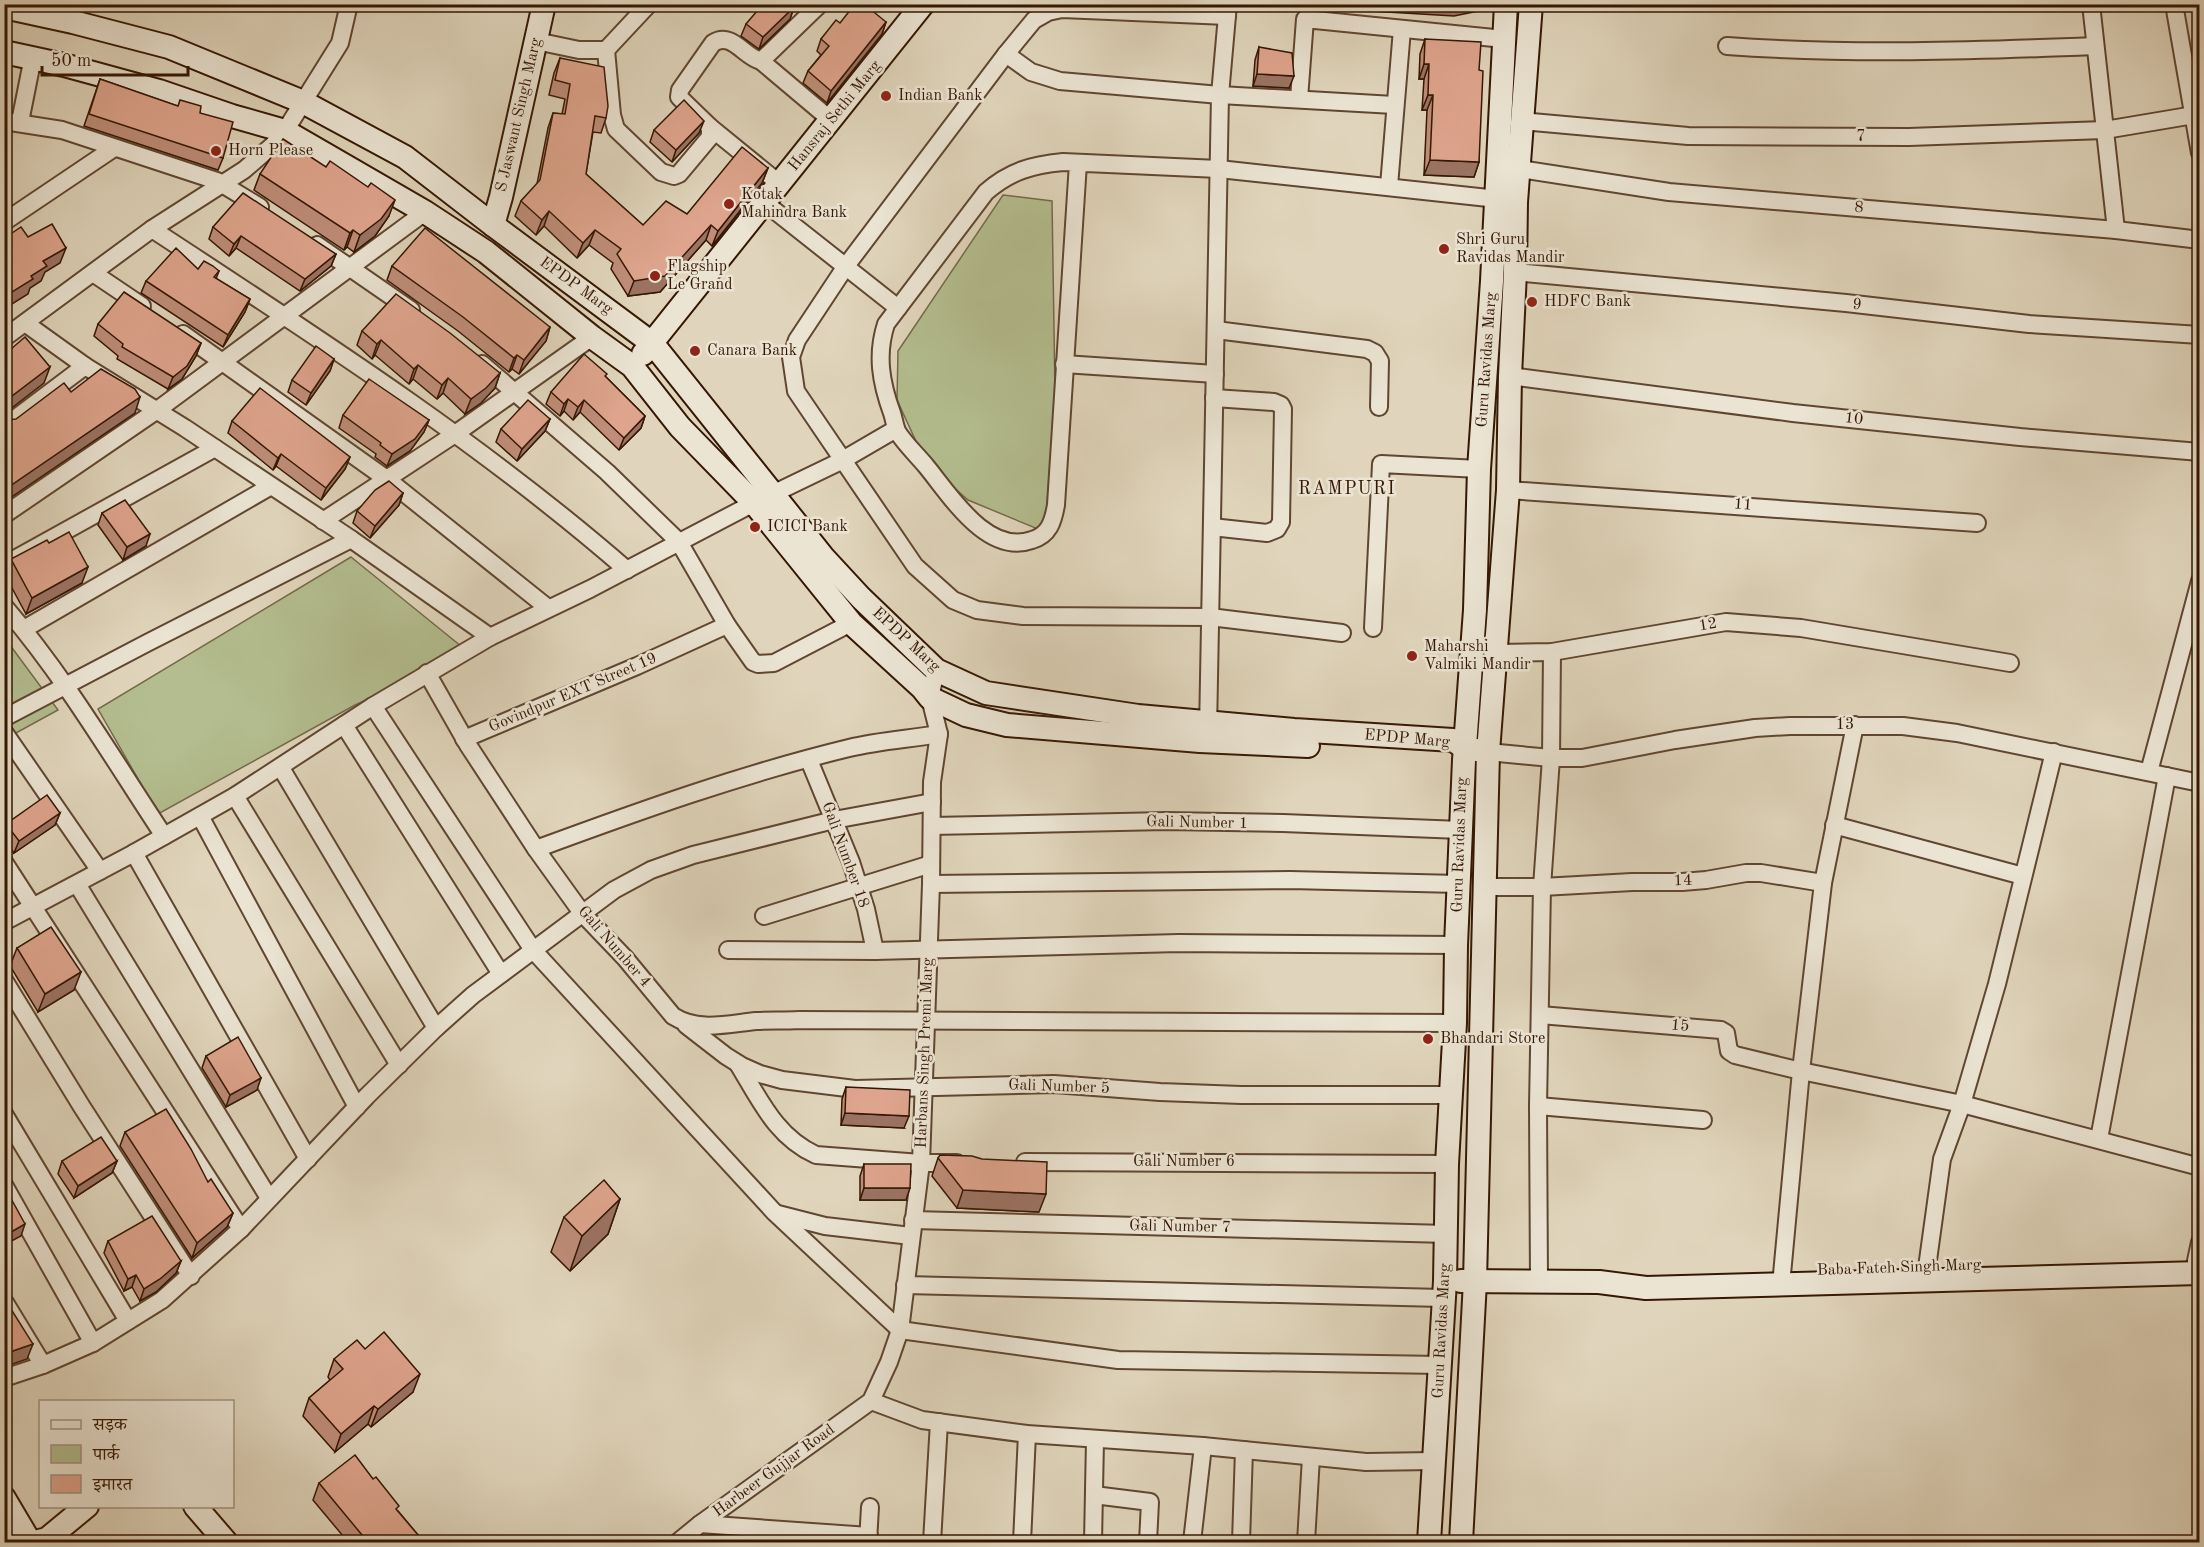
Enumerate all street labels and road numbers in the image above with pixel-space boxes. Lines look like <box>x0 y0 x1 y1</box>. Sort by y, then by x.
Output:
street label: S Jaswant Singh Marg <box>493 36 545 194</box>
street label: Hansraj Sethi Marg <box>786 57 885 174</box>
street label: 7 <box>1856 129 1866 145</box>
street label: 8 <box>1854 200 1864 216</box>
street label: EPDP Marg <box>536 254 616 318</box>
street label: Guru Ravidas Marg <box>1474 292 1500 428</box>
street label: 9 <box>1852 297 1862 313</box>
street label: 10 <box>1844 410 1864 428</box>
street label: 11 <box>1733 496 1753 514</box>
street label: EPDP Marg <box>869 605 943 676</box>
street label: 12 <box>1698 616 1718 634</box>
street label: Govindpur EXT Street 19 <box>487 650 659 736</box>
street label: 13 <box>1836 717 1854 733</box>
street label: EPDP Marg <box>1363 727 1451 751</box>
street label: Guru Ravidas Marg <box>1450 777 1470 913</box>
street label: Gali Number 18 <box>818 800 872 910</box>
street label: Gali Number 1 <box>1146 814 1248 832</box>
street label: 14 <box>1673 873 1693 889</box>
street label: Gali Number 4 <box>575 903 653 991</box>
street label: Harbans Singh Premi Marg <box>914 957 936 1149</box>
street label: 15 <box>1670 1017 1690 1035</box>
street label: Gali Number 5 <box>1008 1077 1110 1097</box>
street label: Gali Number 6 <box>1133 1154 1235 1170</box>
street label: Gali Number 7 <box>1129 1218 1231 1236</box>
street label: Baba Fateh Singh Marg <box>1816 1257 1982 1279</box>
street label: Guru Ravidas Marg <box>1430 1263 1454 1399</box>
street label: Harbeer Gujjar Road <box>710 1422 838 1520</box>

